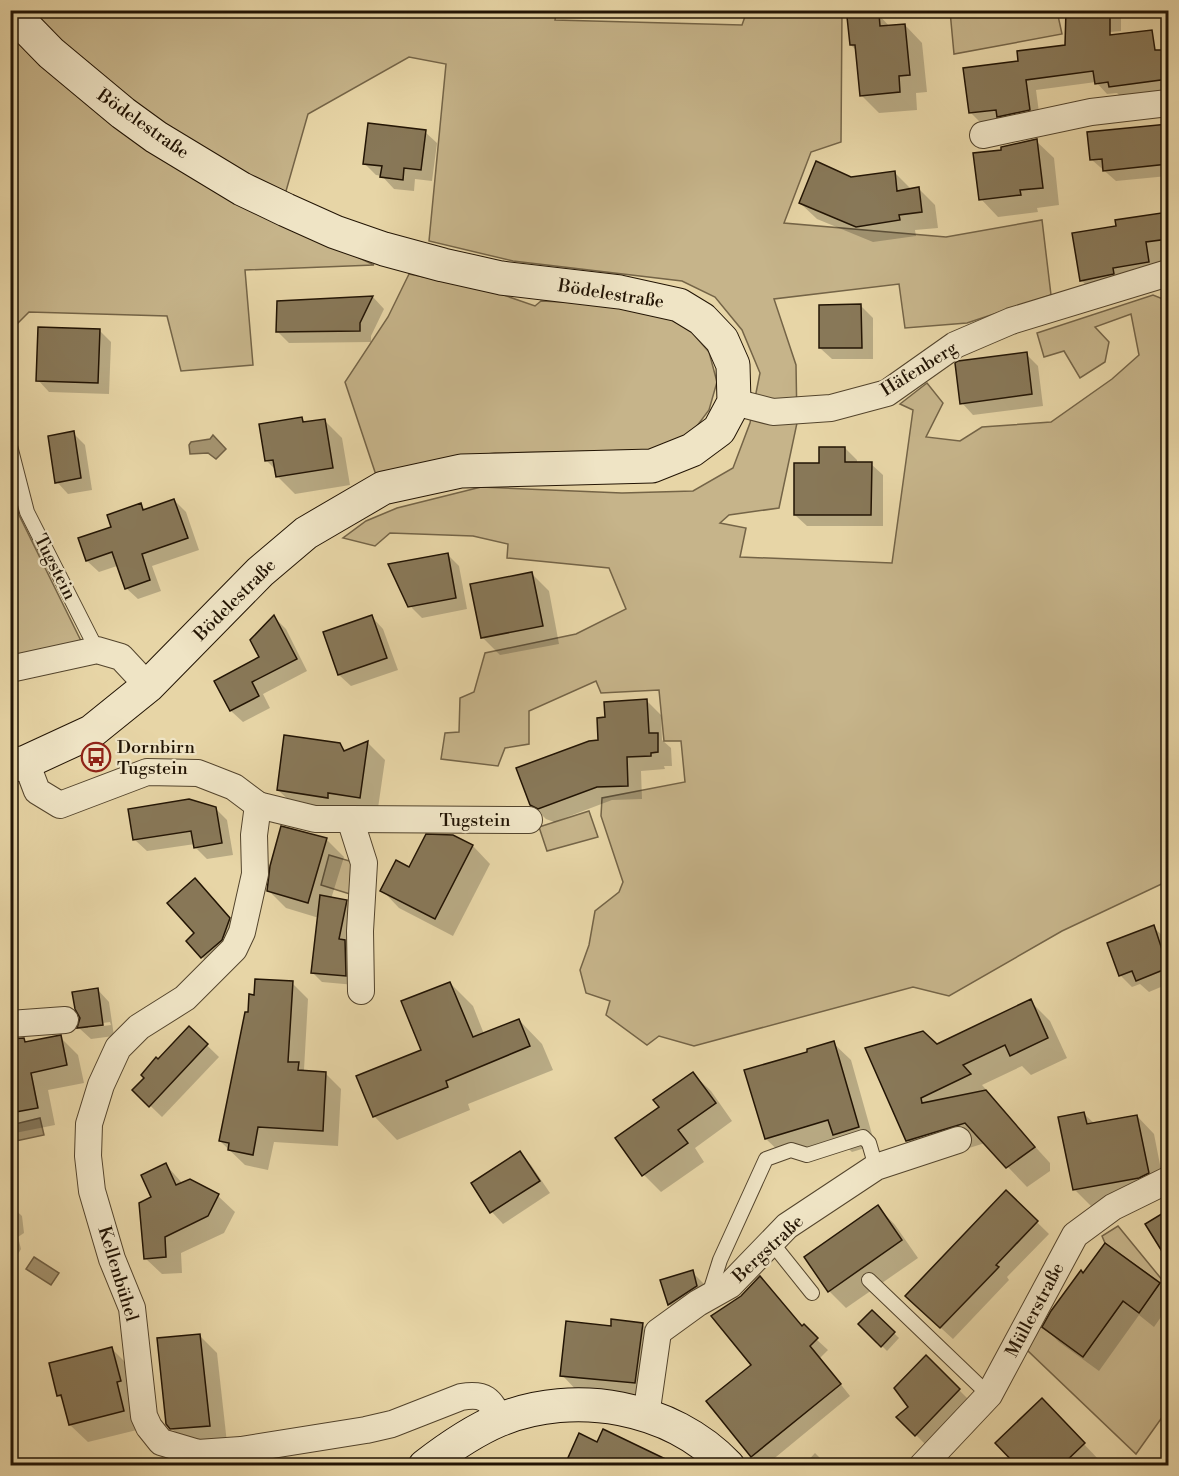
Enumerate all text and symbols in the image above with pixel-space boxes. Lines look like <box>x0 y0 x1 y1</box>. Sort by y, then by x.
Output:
street label: Bödelestraße <box>92 83 193 164</box>
street label: Bödelestraße <box>555 274 666 314</box>
street label: Häfenberg <box>877 336 962 401</box>
street label: Tugstein <box>29 530 81 604</box>
street label: Bödelestraße <box>188 554 281 647</box>
place label: Dornbirn Tugstein <box>117 736 195 780</box>
bus stop icon: Dornbirn Tugstein <box>80 741 112 773</box>
street label: Tugstein <box>440 809 511 832</box>
street label: Bergstraße <box>727 1210 808 1288</box>
street label: Kellenbühel <box>93 1224 144 1325</box>
street label: Müllerstraße <box>1000 1259 1070 1361</box>

